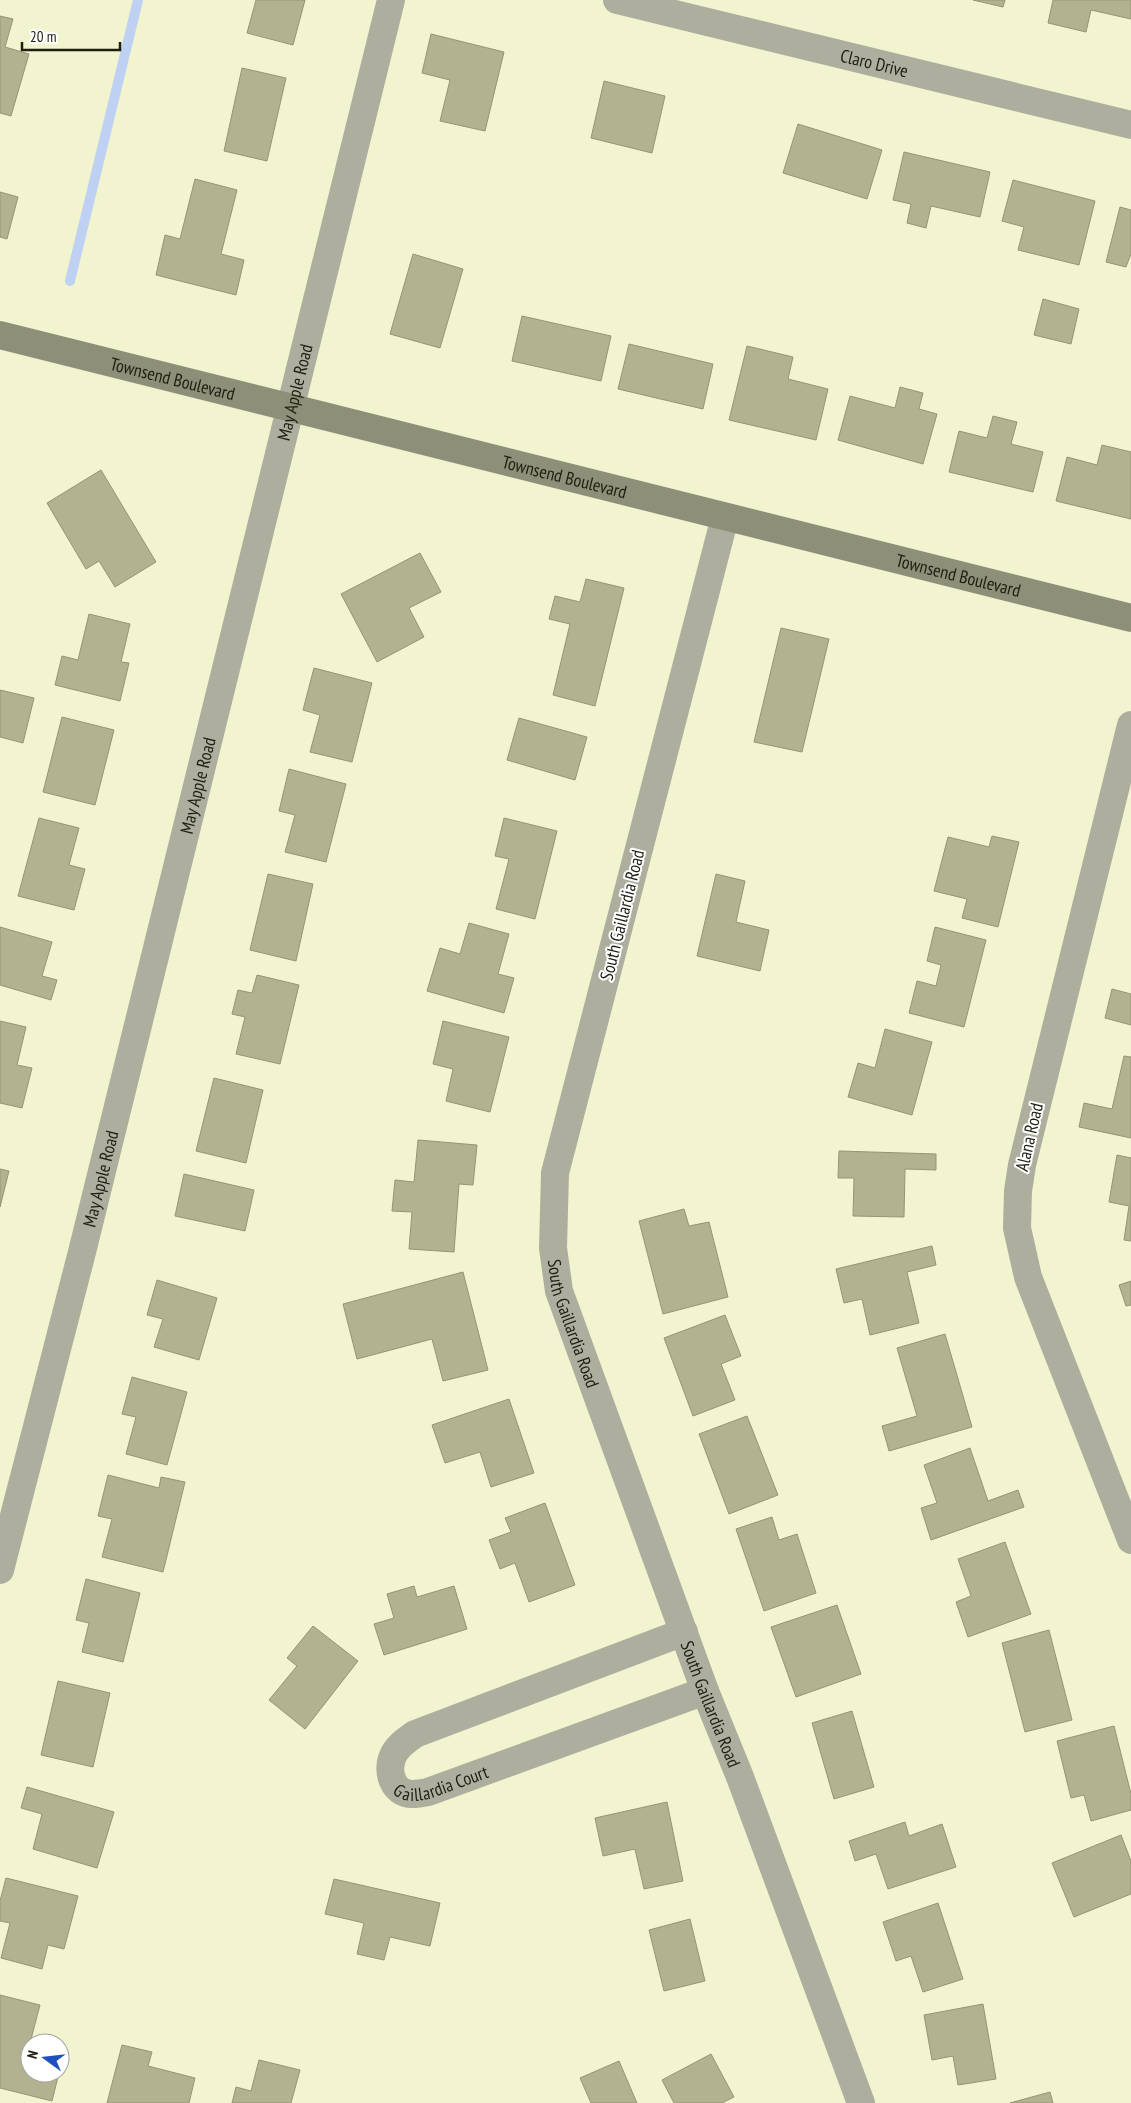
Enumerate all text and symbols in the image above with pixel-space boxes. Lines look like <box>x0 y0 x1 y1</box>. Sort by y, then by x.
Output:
scale bar <box>22 20 120 52</box>
text: 20 m <box>30 27 56 46</box>
street label: Claro Drive <box>838 43 911 82</box>
street label: May Apple Road <box>271 342 317 443</box>
street label: Townsend Boulevard <box>108 352 237 405</box>
street label: Townsend Boulevard <box>500 450 629 503</box>
street label: Townsend Boulevard <box>894 548 1023 601</box>
street label: May Apple Road <box>174 735 220 836</box>
street label: South Gaillardia Road <box>595 847 649 983</box>
street label: Alana Road <box>1010 1101 1048 1173</box>
street label: May Apple Road <box>77 1128 123 1229</box>
street label: South Gaillardia Road <box>543 1258 605 1391</box>
street label: South Gaillardia Road <box>676 1637 746 1770</box>
street label: Gaillardia Court <box>389 1760 491 1806</box>
north arrow <box>20 2033 70 2083</box>
text: N <box>23 2049 42 2061</box>

